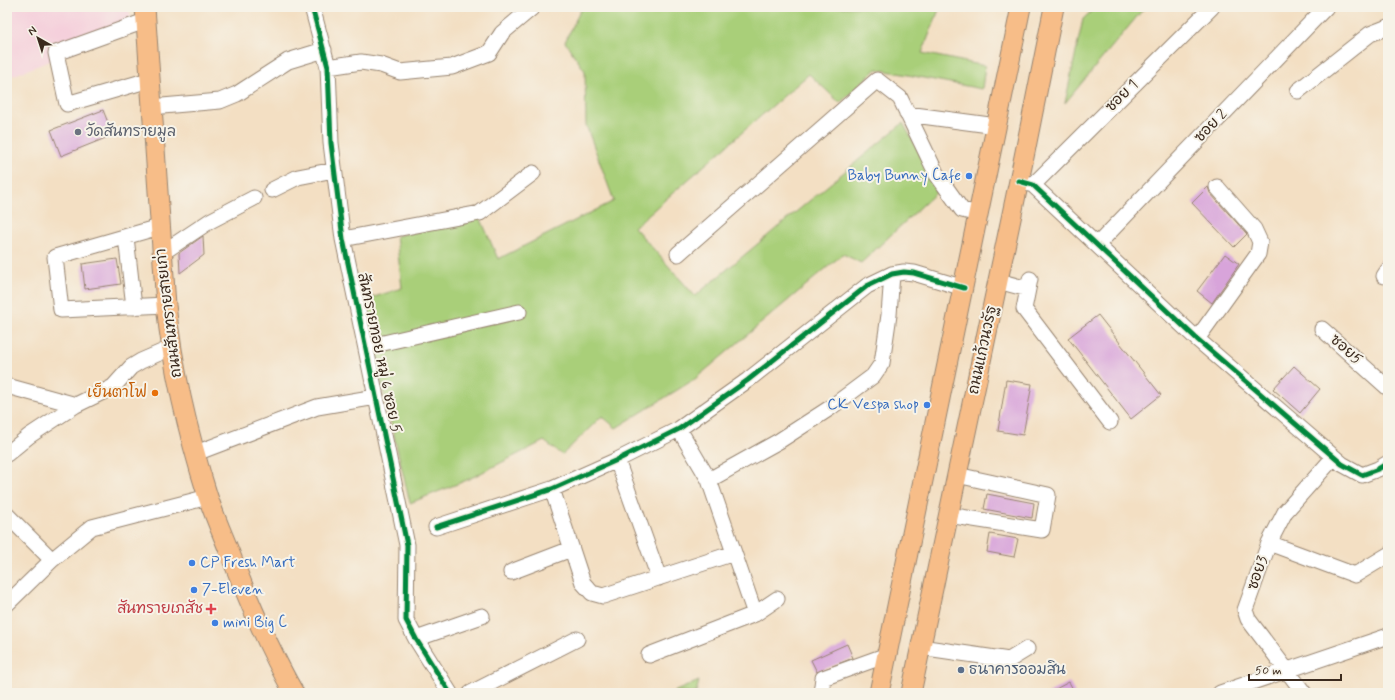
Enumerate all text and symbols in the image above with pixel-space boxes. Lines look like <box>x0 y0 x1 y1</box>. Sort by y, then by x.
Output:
north arrow <box>18 18 58 58</box>
text: N <box>25 23 40 39</box>
street label: ซอย 1 <box>1101 75 1143 117</box>
street label: ซอย 2 <box>1190 105 1232 147</box>
place label: วัดสันทรายมูล <box>86 122 176 142</box>
marker: วัดสันทรายมูล <box>73 127 83 137</box>
place label: Baby Bunny Cafe <box>848 166 961 186</box>
marker: Baby Bunny Cafe <box>964 171 974 181</box>
street label: ถนนสันทรายสายเก่า <box>150 247 187 379</box>
street label: สันทรายทอย หมู่ 6 ซอย 5 <box>352 271 407 435</box>
street label: ถนนแก้วนวรัฐ <box>963 304 1002 396</box>
street label: ซอย5 <box>1326 330 1366 370</box>
place label: เย็นตาโฟ <box>87 382 147 403</box>
marker: เย็นตาโฟ <box>150 388 160 398</box>
place label: CK Vespa shop <box>827 395 919 415</box>
marker: CK Vespa shop <box>922 400 932 410</box>
place label: CP Fresh Mart <box>200 553 295 573</box>
street label: ซอย3 <box>1243 553 1273 593</box>
marker: CP Fresh Mart <box>187 558 197 568</box>
place label: 7-Eleven <box>202 580 264 600</box>
marker: 7-Eleven <box>189 585 199 595</box>
place label: สันทรายเภสัช <box>117 599 203 619</box>
marker: สันทรายเภสัช <box>206 604 216 614</box>
place label: mini Big C <box>223 613 287 633</box>
marker: mini Big C <box>210 618 220 628</box>
scale bar <box>1249 656 1341 682</box>
place label: ธนาคารออมสิน <box>969 660 1066 680</box>
text: 50 m <box>1255 663 1282 679</box>
marker: ธนาคารออมสิน <box>956 665 966 675</box>

